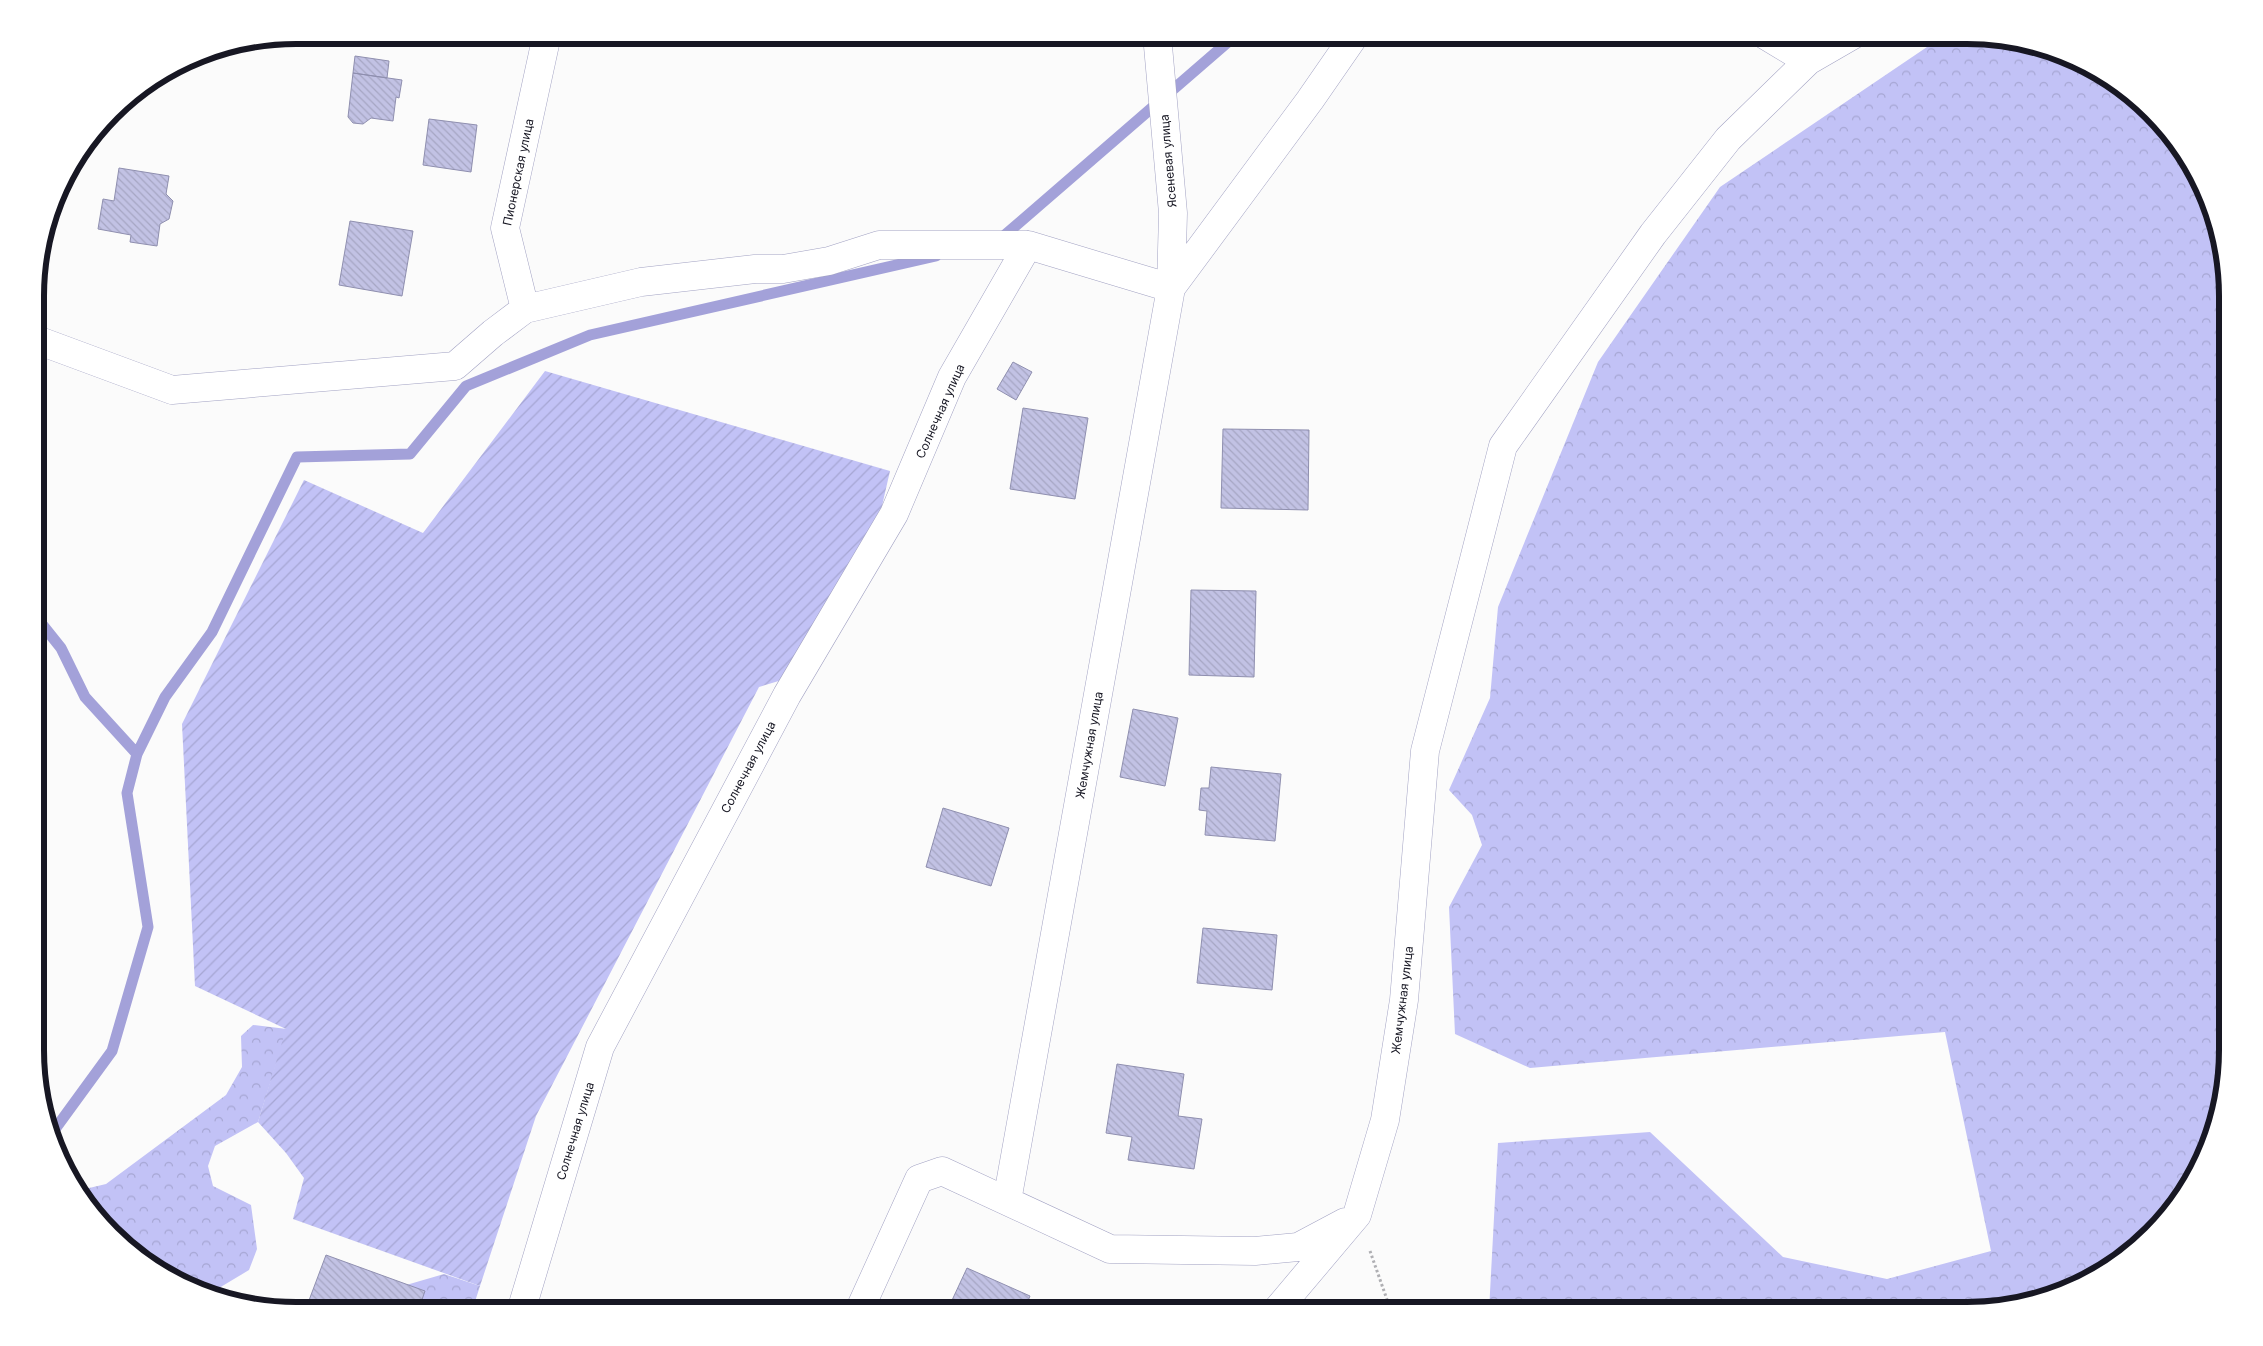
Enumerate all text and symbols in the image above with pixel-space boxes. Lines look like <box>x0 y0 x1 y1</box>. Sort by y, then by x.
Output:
street label: Ясеневая улица <box>1156 114 1180 208</box>
street label: Пионерская улица <box>499 117 537 227</box>
street label: Солнечная улица <box>912 361 968 461</box>
street label: Жемчужная улица <box>1072 690 1106 800</box>
street label: Солнечная улица <box>717 718 779 816</box>
street label: Жемчужная улица <box>1388 945 1416 1055</box>
street label: Солнечная улица <box>553 1080 597 1182</box>

